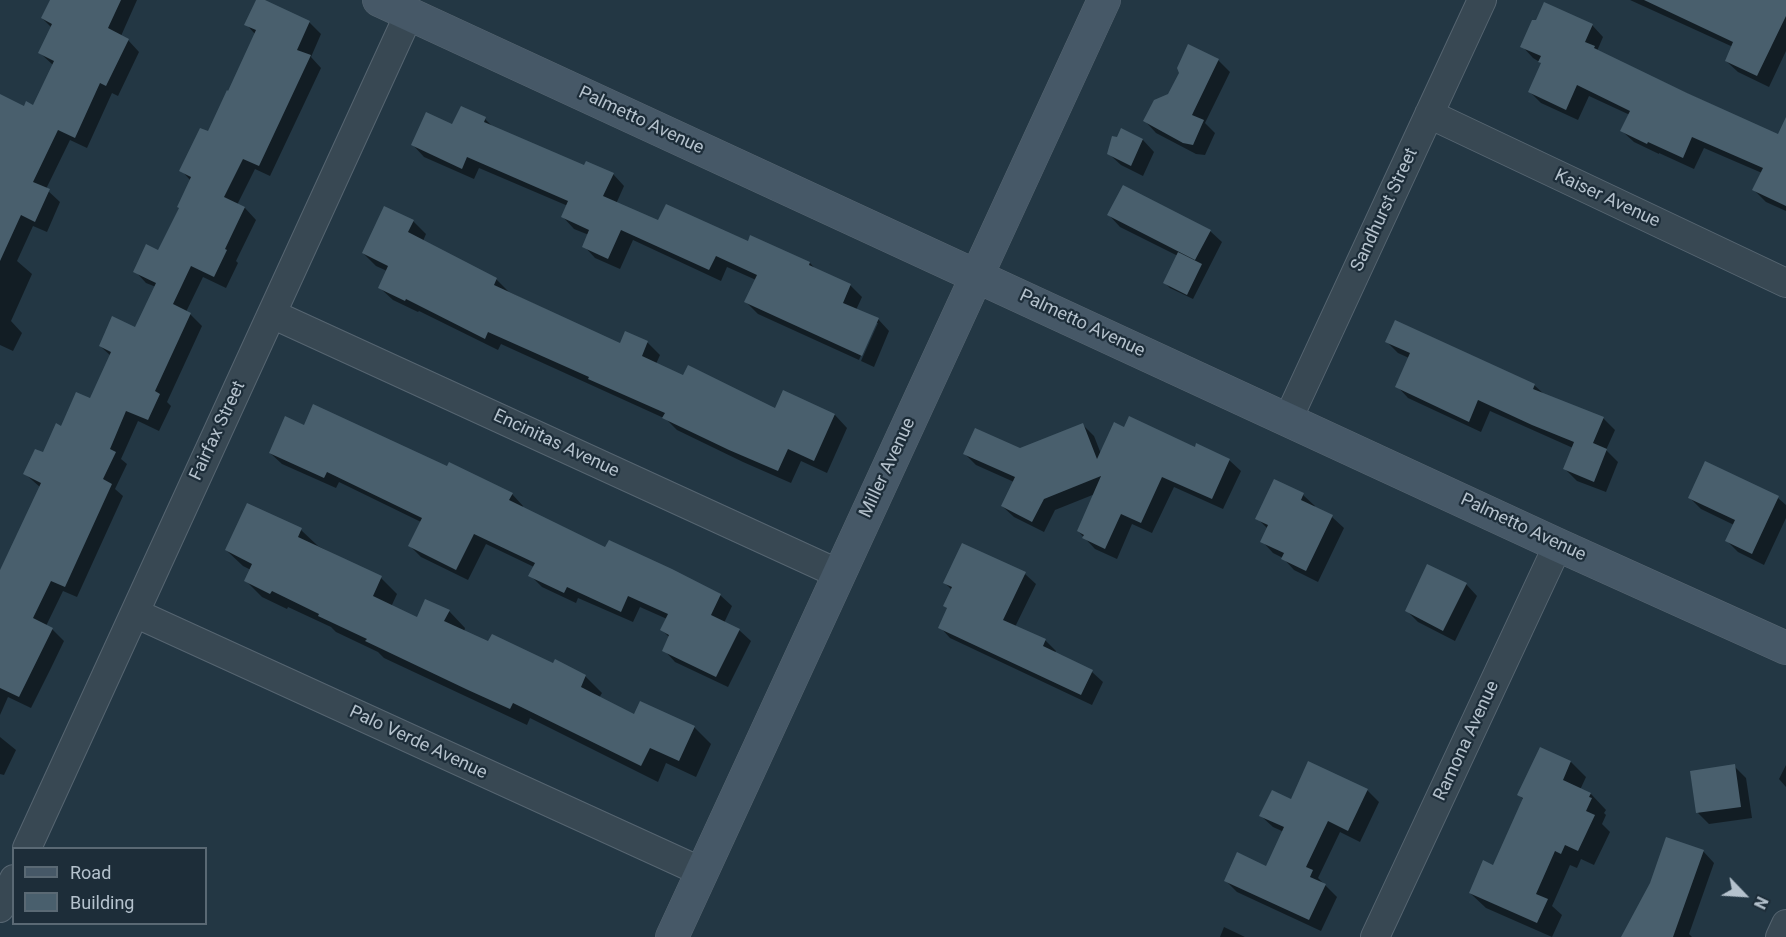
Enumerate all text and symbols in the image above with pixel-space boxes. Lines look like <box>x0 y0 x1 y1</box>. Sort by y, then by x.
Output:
street label: Palmetto Avenue <box>575 82 707 160</box>
street label: Sandhurst Street <box>1347 145 1423 275</box>
street label: Kaiser Avenue <box>1551 165 1663 233</box>
street label: Palmetto Avenue <box>1016 285 1148 363</box>
street label: Fairfax Street <box>186 378 250 484</box>
street label: Encinitas Avenue <box>490 405 622 483</box>
street label: Miller Avenue <box>855 415 921 521</box>
street label: Palmetto Avenue <box>1457 489 1589 567</box>
street label: Ramona Avenue <box>1430 678 1504 804</box>
street label: Palo Verde Avenue <box>346 702 490 784</box>
legend <box>12 847 207 925</box>
text: Road <box>70 862 111 883</box>
north arrow <box>1714 865 1774 925</box>
text: Building <box>70 892 134 913</box>
text: N <box>1750 894 1772 912</box>

